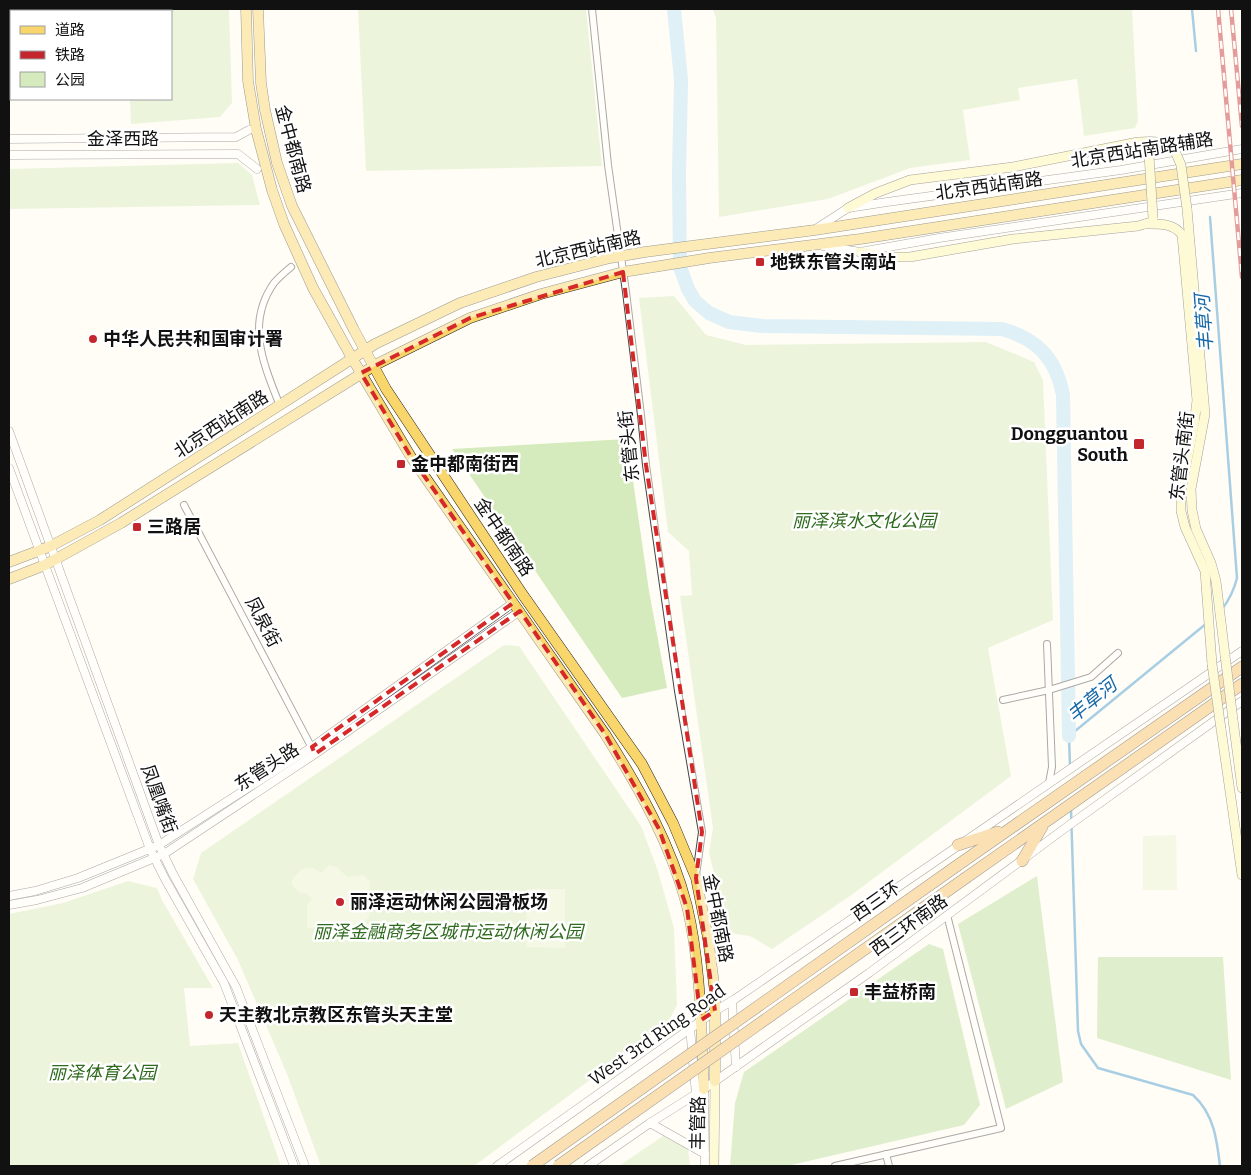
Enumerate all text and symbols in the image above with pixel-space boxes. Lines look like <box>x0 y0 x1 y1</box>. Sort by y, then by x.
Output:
legend <box>10 10 172 100</box>
text: 道路 <box>55 21 85 39</box>
text: 铁路 <box>55 46 85 64</box>
text: 公园 <box>55 71 85 89</box>
street label: 金中都南路 <box>271 103 315 195</box>
street label: 金泽西路 <box>87 128 159 150</box>
street label: 北京西站南路辅路 <box>1069 128 1215 172</box>
street label: 北京西站南路 <box>934 168 1044 204</box>
street label: 北京西站南路 <box>533 226 643 272</box>
place label: 地铁东管头南站 <box>770 251 896 273</box>
marker: 地铁东管头南站 <box>754 256 766 268</box>
water label: 丰草河 <box>1190 290 1217 352</box>
place label: 中华人民共和国审计署 <box>103 328 283 350</box>
marker: 中华人民共和国审计署 <box>87 333 99 345</box>
street label: 北京西站南路 <box>170 385 272 463</box>
street label: 东管头街 <box>614 409 644 483</box>
street label: 东管头南街 <box>1166 410 1198 502</box>
place label: Dongguantou South <box>1011 423 1129 466</box>
marker: Dongguantou South <box>1132 437 1146 451</box>
place label: 金中都南街西 <box>411 453 519 475</box>
marker: 金中都南街西 <box>395 458 407 470</box>
street label: 金中都南路 <box>470 494 538 580</box>
park label: 丽泽滨水文化公园 <box>792 510 939 532</box>
place label: 三路居 <box>147 516 201 538</box>
marker: 三路居 <box>131 521 143 533</box>
street label: 凤泉街 <box>241 593 285 651</box>
water label: 丰草河 <box>1063 671 1124 727</box>
street label: 东管头路 <box>231 738 303 796</box>
street label: 凤凰嘴街 <box>136 761 182 837</box>
street label: 金中都南路 <box>699 872 737 964</box>
street label: 西三环 <box>848 877 904 925</box>
street label: 西三环南路 <box>866 890 952 960</box>
place label: 丽泽运动休闲公园滑板场 <box>350 891 548 913</box>
marker: 丽泽运动休闲公园滑板场 <box>334 896 346 908</box>
park label: 丽泽金融商务区城市运动休闲公园 <box>313 921 586 943</box>
street label: West 3rd Ring Road <box>584 979 730 1090</box>
place label: 丰益桥南 <box>864 981 936 1003</box>
marker: 丰益桥南 <box>848 986 860 998</box>
place label: 天主教北京教区东管头天主堂 <box>219 1004 453 1026</box>
marker: 天主教北京教区东管头天主堂 <box>203 1009 215 1021</box>
park label: 丽泽体育公园 <box>48 1062 159 1084</box>
street label: 丰管路 <box>687 1096 709 1150</box>

